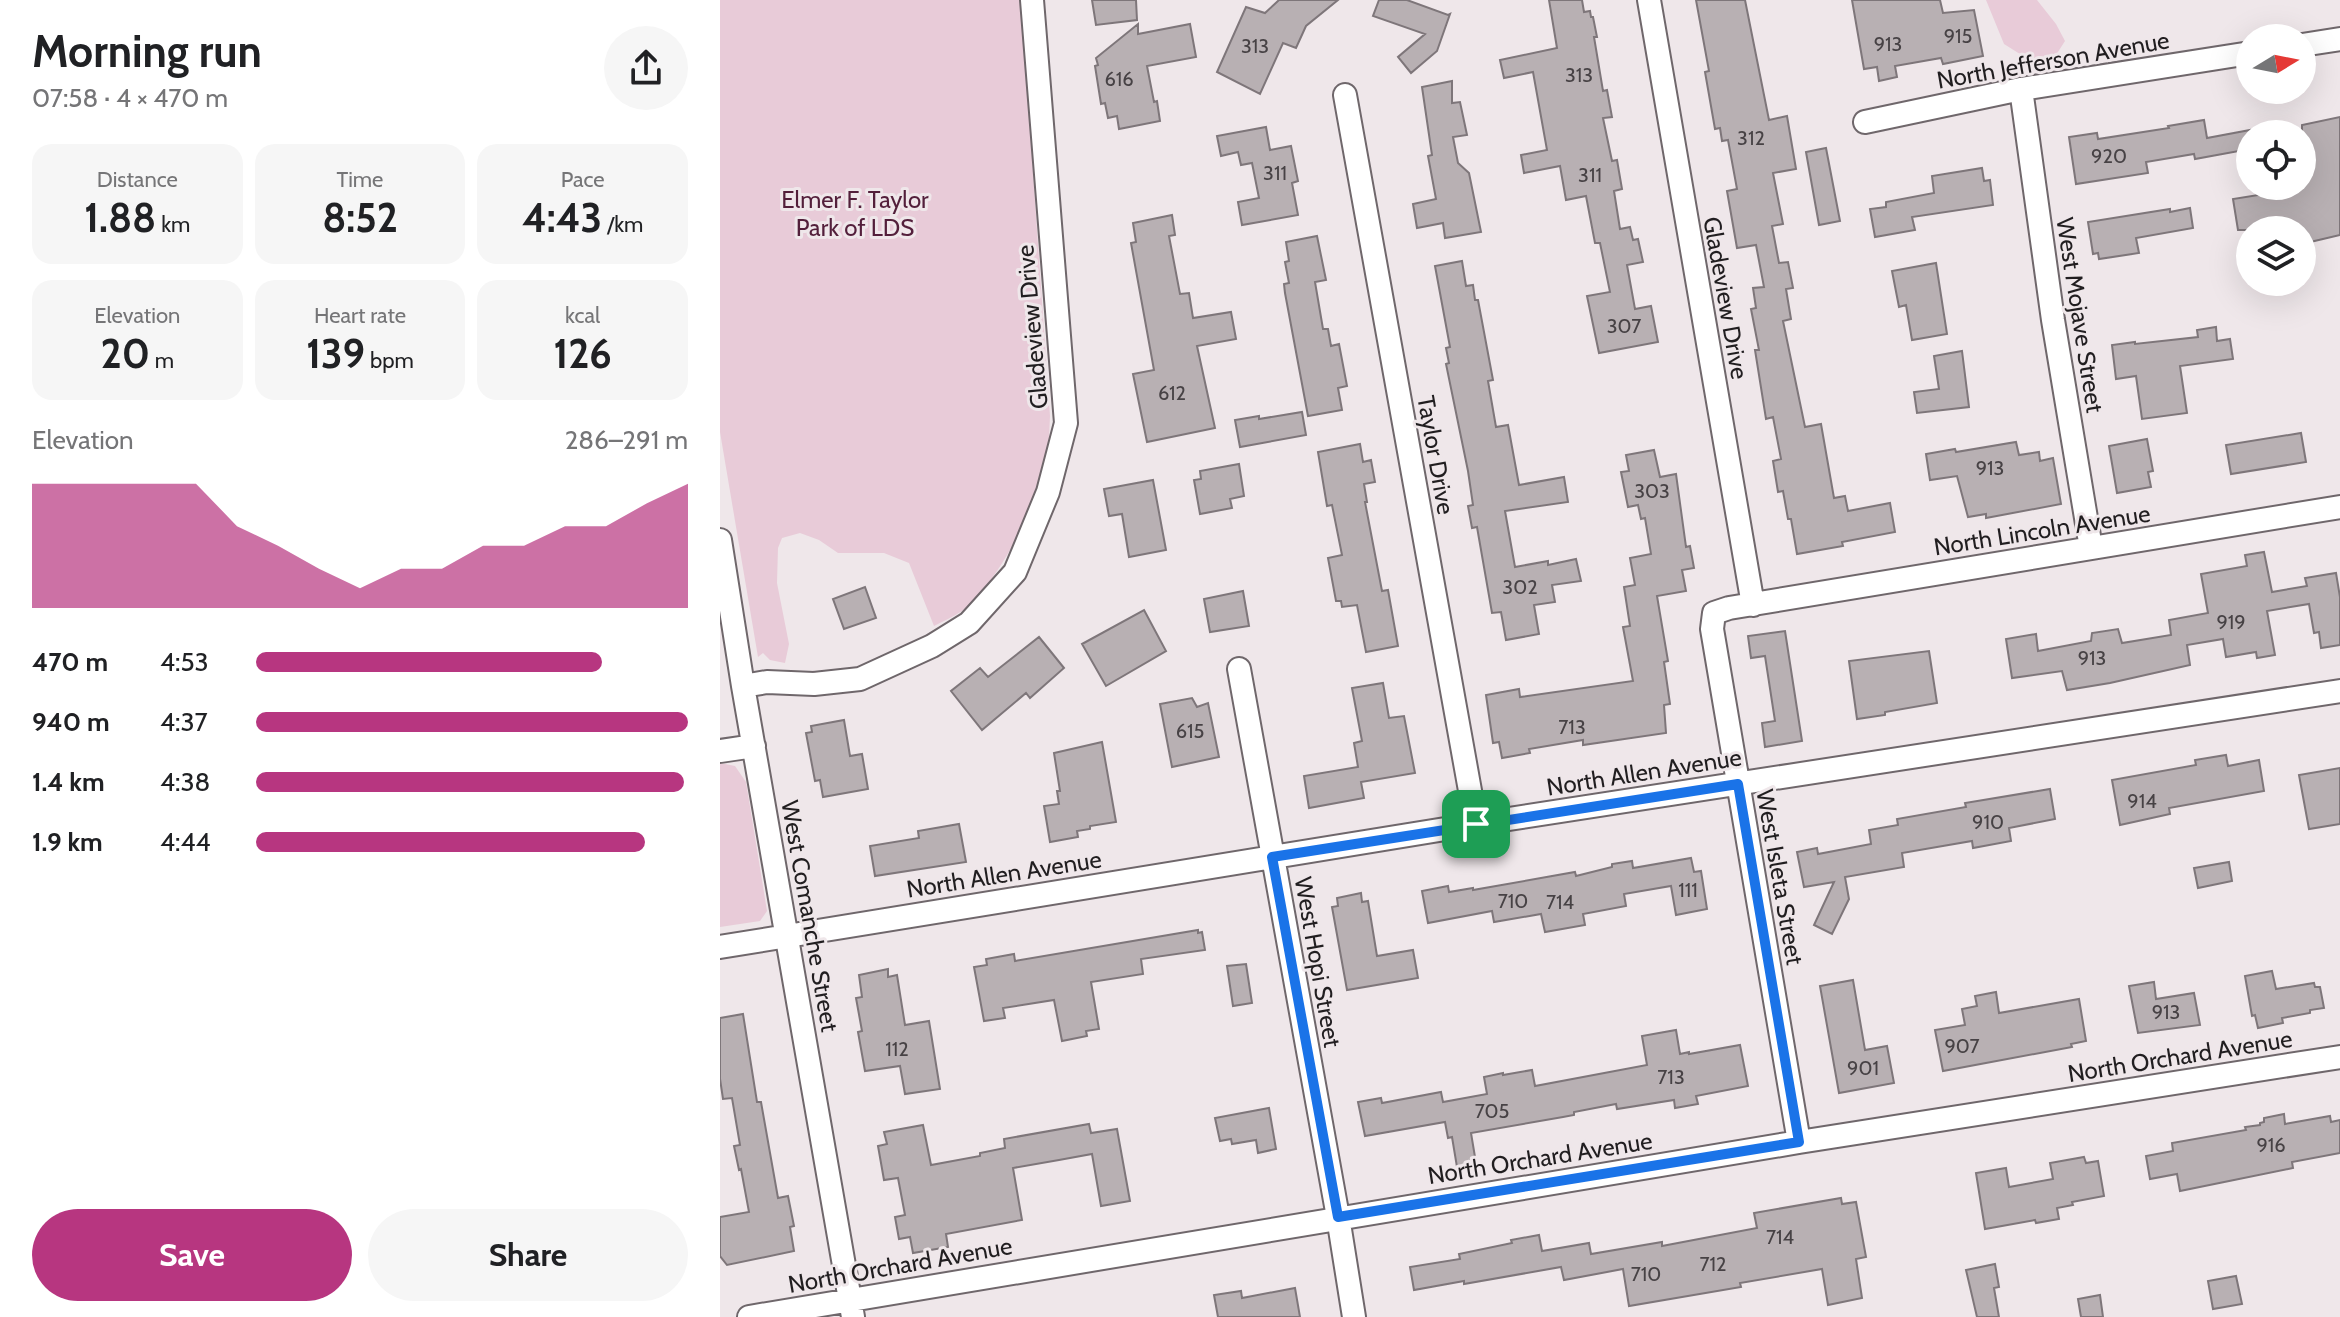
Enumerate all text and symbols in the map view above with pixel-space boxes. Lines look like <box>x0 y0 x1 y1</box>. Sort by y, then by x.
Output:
house number: 915 <box>1944 24 1972 48</box>
north arrow <box>2236 24 2316 104</box>
map controls <box>2236 24 2316 296</box>
text: Morning run <box>32 25 262 78</box>
street label: North Jefferson Avenue <box>1935 25 2171 95</box>
button: share <box>604 26 688 110</box>
house number: 913 <box>1874 32 1902 56</box>
house number: 313 <box>1241 34 1269 58</box>
house number: 313 <box>1565 63 1593 87</box>
house number: 616 <box>1104 67 1134 91</box>
text: 07:58 · 4 × 470 m <box>32 82 228 114</box>
button: locate <box>2236 120 2316 200</box>
house number: 312 <box>1737 126 1765 150</box>
house number: 920 <box>2091 144 2127 168</box>
house number: 311 <box>1263 161 1287 185</box>
house number: 311 <box>1578 163 1602 187</box>
text: Distance <box>97 166 178 193</box>
text: Time <box>337 166 383 193</box>
text: Pace <box>561 166 605 193</box>
park label: Elmer F. Taylor Park of LDS <box>781 185 929 242</box>
text: 1.88 <box>84 193 156 242</box>
text: 8:52 <box>322 193 398 242</box>
text: 4:43 <box>522 193 602 242</box>
text: km <box>156 211 190 238</box>
text: /km <box>602 211 643 238</box>
street label: Gladeview Drive <box>1697 214 1755 382</box>
street label: West Mojave Street <box>2050 215 2110 415</box>
button: layers <box>2236 216 2316 296</box>
street label: Gladeview Drive <box>1010 244 1054 410</box>
text: Elevation <box>94 302 180 329</box>
text: Heart rate <box>314 302 406 329</box>
text: kcal <box>565 302 600 329</box>
house number: 307 <box>1607 314 1641 338</box>
text: 20 <box>101 329 150 378</box>
text: 139 <box>306 329 365 378</box>
text: 126 <box>553 329 612 378</box>
text: m <box>150 347 174 374</box>
text: bpm <box>365 347 414 374</box>
house number: 612 <box>1158 381 1186 405</box>
street label: Taylor Drive <box>1411 393 1461 517</box>
text: Elevation <box>32 424 134 456</box>
text: 286–291 m <box>565 424 688 456</box>
house number: 913 <box>1976 456 2004 480</box>
house number: 303 <box>1634 479 1670 503</box>
street label: North Lincoln Avenue <box>1932 499 2152 561</box>
house number: 302 <box>1502 575 1538 599</box>
house number: 919 <box>2216 610 2246 634</box>
text: 470 m <box>32 646 108 678</box>
text: 4:53 <box>160 646 209 678</box>
house number: 913 <box>2078 646 2106 670</box>
text: 940 m <box>32 706 110 738</box>
text: 4:37 <box>160 706 208 738</box>
house number: 713 <box>1558 715 1586 739</box>
house number: 615 <box>1176 719 1204 743</box>
street label: North Allen Avenue <box>1545 742 1743 802</box>
text: 1.4 km <box>32 766 105 798</box>
text: 4:38 <box>160 766 210 798</box>
street label: West Isleta Street <box>1750 787 1810 967</box>
house number: 914 <box>2127 789 2157 813</box>
pin <box>1442 790 1510 858</box>
street label: West Comanche Street <box>775 798 845 1034</box>
icon: arrive <box>1454 802 1498 846</box>
house number: 910 <box>1972 810 2004 834</box>
text: 1.9 km <box>32 826 103 858</box>
text: 4:44 <box>160 826 211 858</box>
street label: North Allen Avenue <box>905 844 1103 904</box>
street label: West Hopi Street <box>1289 874 1347 1050</box>
house number: 111 <box>1678 878 1698 902</box>
house number: 710 <box>1498 889 1528 913</box>
house number: 714 <box>1546 890 1575 914</box>
house number: 913 <box>2152 1000 2180 1024</box>
street label: North Orchard Avenue <box>2066 1024 2294 1088</box>
house number: 907 <box>1944 1034 1980 1058</box>
house number: 112 <box>885 1037 909 1061</box>
house number: 901 <box>1847 1056 1879 1080</box>
house number: 713 <box>1657 1065 1685 1089</box>
house number: 705 <box>1475 1099 1509 1123</box>
street label: North Orchard Avenue <box>1426 1126 1654 1190</box>
house number: 916 <box>2256 1133 2286 1157</box>
button: Save <box>32 1209 352 1301</box>
button: Share <box>368 1209 688 1301</box>
house number: 714 <box>1766 1225 1795 1249</box>
street label: North Orchard Avenue <box>786 1231 1014 1299</box>
house number: 712 <box>1699 1252 1727 1276</box>
house number: 710 <box>1631 1262 1661 1286</box>

